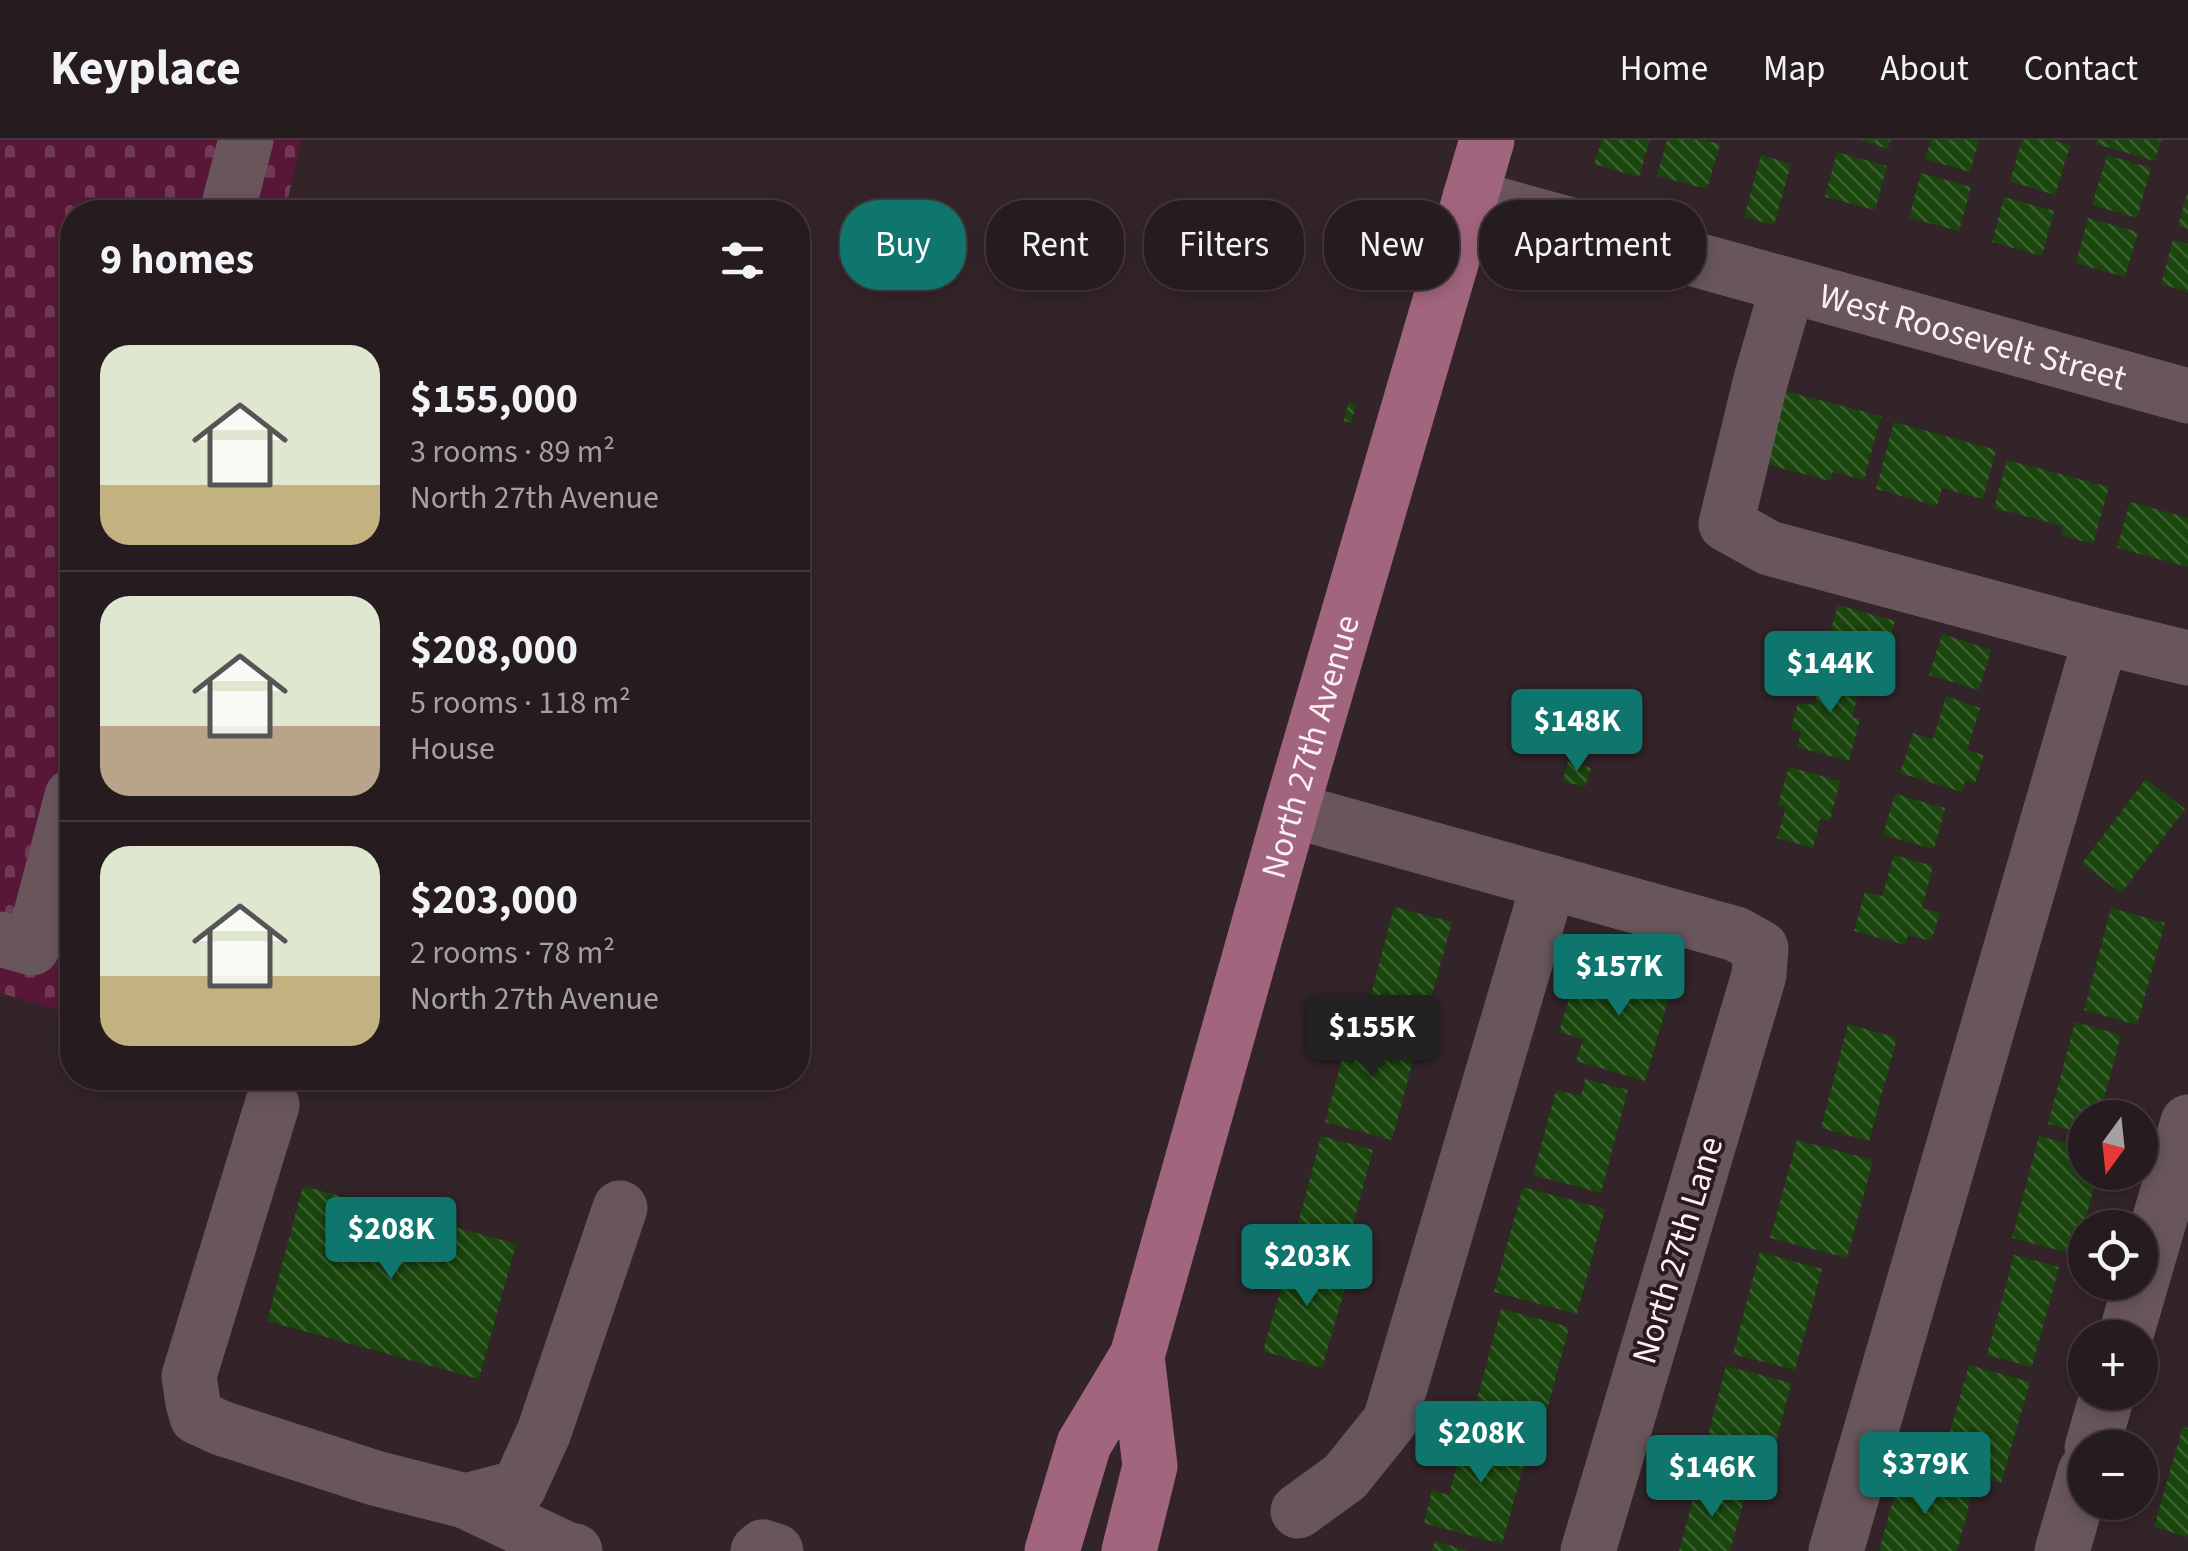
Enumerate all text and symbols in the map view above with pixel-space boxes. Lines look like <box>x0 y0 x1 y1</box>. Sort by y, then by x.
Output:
text: Keyplace <box>50 35 241 103</box>
text: Home <box>1620 44 1708 94</box>
text: Map <box>1763 44 1826 94</box>
text: About <box>1881 44 1969 94</box>
text: Contact <box>2024 44 2138 94</box>
chip: Buy <box>840 200 966 290</box>
chip: Rent <box>986 200 1124 290</box>
chip: Filters <box>1144 200 1304 290</box>
chip: New <box>1324 200 1459 290</box>
chip: Apartment <box>1479 200 1706 290</box>
text: 9 homes <box>100 230 254 290</box>
icon: filters <box>715 233 770 288</box>
street label: West Roosevelt Street <box>1814 271 2132 404</box>
text: $155,000 <box>410 369 578 429</box>
icon: home <box>180 385 300 505</box>
text: 3 rooms · 89 m² <box>410 429 615 475</box>
text: North 27th Avenue <box>410 475 659 521</box>
street label: North 27th Avenue <box>1249 609 1373 884</box>
text: $208,000 <box>410 620 578 680</box>
pin: $144K <box>1760 631 1900 716</box>
icon: home <box>180 636 300 756</box>
text: $144K <box>1786 640 1874 686</box>
text: 5 rooms · 118 m² <box>410 680 631 726</box>
pin: $148K <box>1507 689 1647 774</box>
text: $148K <box>1533 698 1621 744</box>
text: House <box>410 726 495 772</box>
text: $203,000 <box>410 870 578 930</box>
icon: home <box>180 886 300 1006</box>
text: 2 rooms · 78 m² <box>410 930 615 976</box>
pin: $157K <box>1549 934 1689 1019</box>
text: $157K <box>1575 943 1663 989</box>
text: North 27th Avenue <box>410 976 659 1022</box>
pin: $155K <box>1302 995 1442 1080</box>
text: $155K <box>1328 1004 1416 1050</box>
north arrow <box>2068 1100 2158 1190</box>
map controls <box>2068 1100 2158 1520</box>
street label: North 27th Lane <box>1620 1130 1736 1370</box>
pin: $208K <box>321 1197 461 1282</box>
text: $208K <box>347 1206 435 1252</box>
button: locate <box>2068 1210 2158 1300</box>
pin: $203K <box>1237 1224 1377 1309</box>
text: $203K <box>1263 1233 1351 1279</box>
button: + <box>2068 1320 2158 1410</box>
pin: $208K <box>1411 1401 1551 1486</box>
text: $208K <box>1437 1410 1525 1456</box>
button: − <box>2068 1430 2158 1520</box>
pin: $379K <box>1855 1432 1995 1517</box>
pin: $146K <box>1642 1435 1782 1520</box>
text: $379K <box>1881 1441 1969 1487</box>
text: $146K <box>1668 1444 1756 1490</box>

